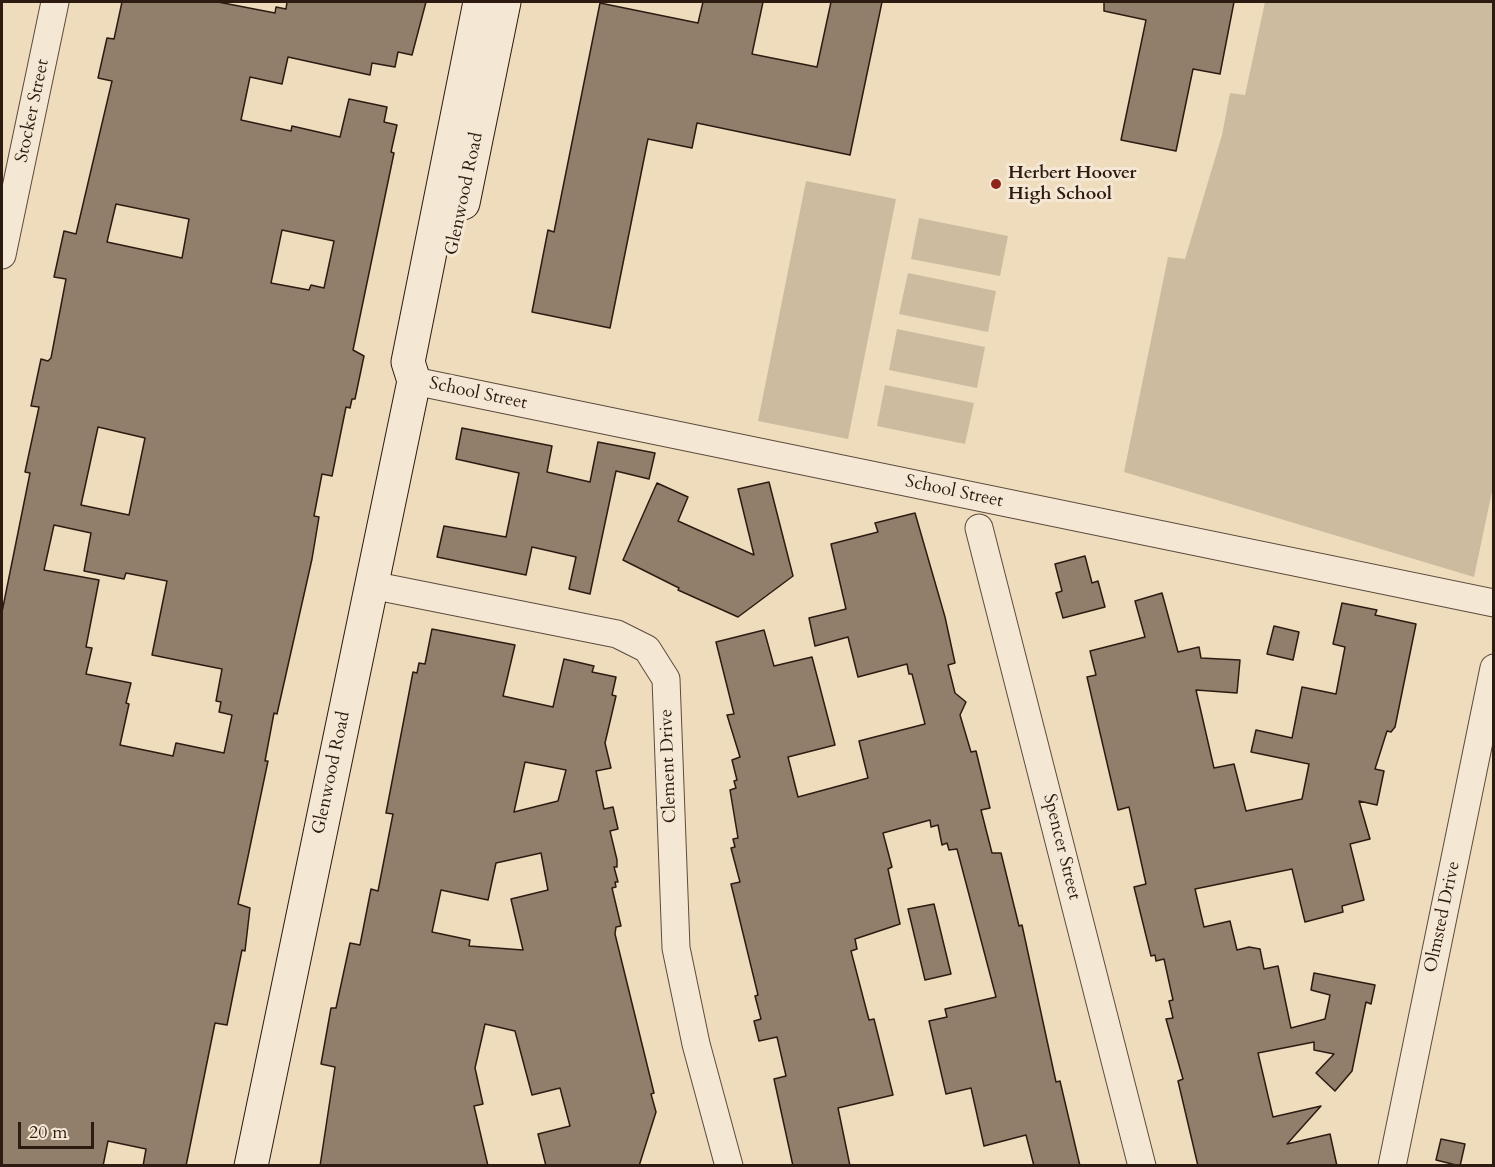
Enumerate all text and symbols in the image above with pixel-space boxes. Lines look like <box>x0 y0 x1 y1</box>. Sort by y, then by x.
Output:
street label: Stocker Street <box>12 57 54 165</box>
street label: Glenwood Road <box>441 131 489 257</box>
place label: Herbert Hoover High School <box>1008 163 1136 206</box>
marker: Herbert Hoover High School <box>989 177 1003 191</box>
street label: School Street <box>427 373 529 415</box>
street label: School Street <box>903 471 1005 513</box>
street label: Clement Drive <box>656 709 682 823</box>
street label: Glenwood Road <box>308 710 356 836</box>
street label: Spencer Street <box>1037 792 1085 902</box>
street label: Olmsted Drive <box>1421 859 1465 975</box>
scale bar <box>21 1110 98 1148</box>
text: 20 m <box>29 1120 68 1145</box>

